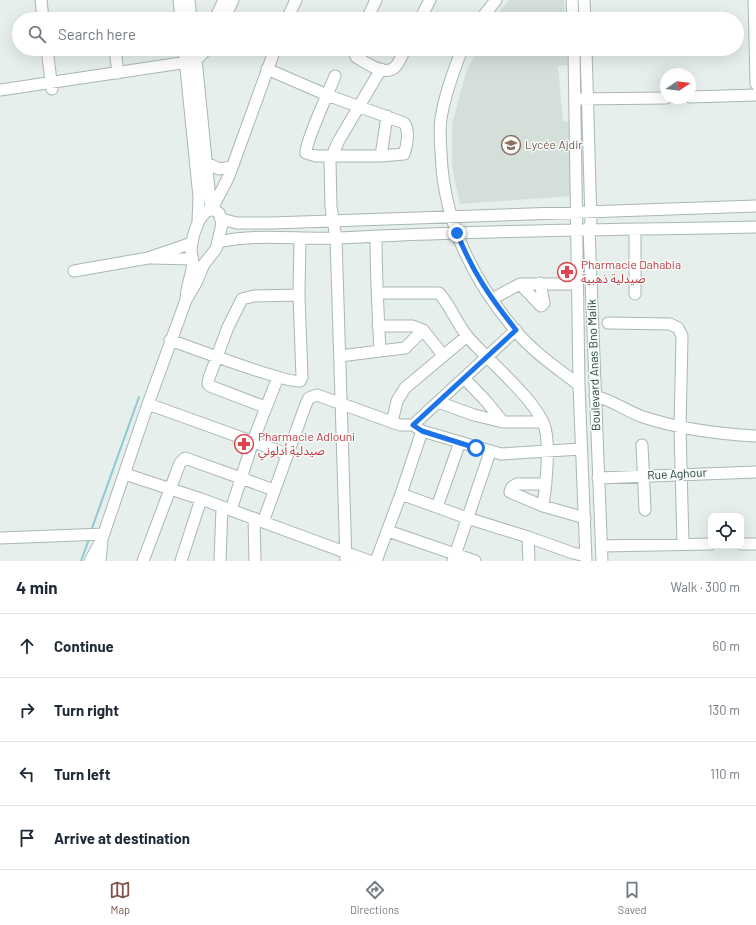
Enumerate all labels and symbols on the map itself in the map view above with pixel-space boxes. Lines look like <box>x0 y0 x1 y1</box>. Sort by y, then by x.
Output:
north arrow <box>660 68 696 104</box>
school or university icon: Lycée Ajdir <box>500 134 522 156</box>
place label: Lycée Ajdir <box>525 137 583 151</box>
route end <box>448 224 466 242</box>
place label: Pharmacie Dahabia صيدلية ذهبية <box>581 257 681 286</box>
pharmacy icon: Pharmacie Dahabia صيدلية ذهبية <box>556 261 578 283</box>
street label: Boulevard Anas Bno Malik <box>584 299 602 431</box>
place label: Pharmacie Adlouni صيدلية أدلوني <box>258 429 355 461</box>
pharmacy icon: Pharmacie Adlouni صيدلية أدلوني <box>233 433 255 455</box>
route start <box>467 439 485 457</box>
street label: Rue Aghour <box>647 464 708 482</box>

